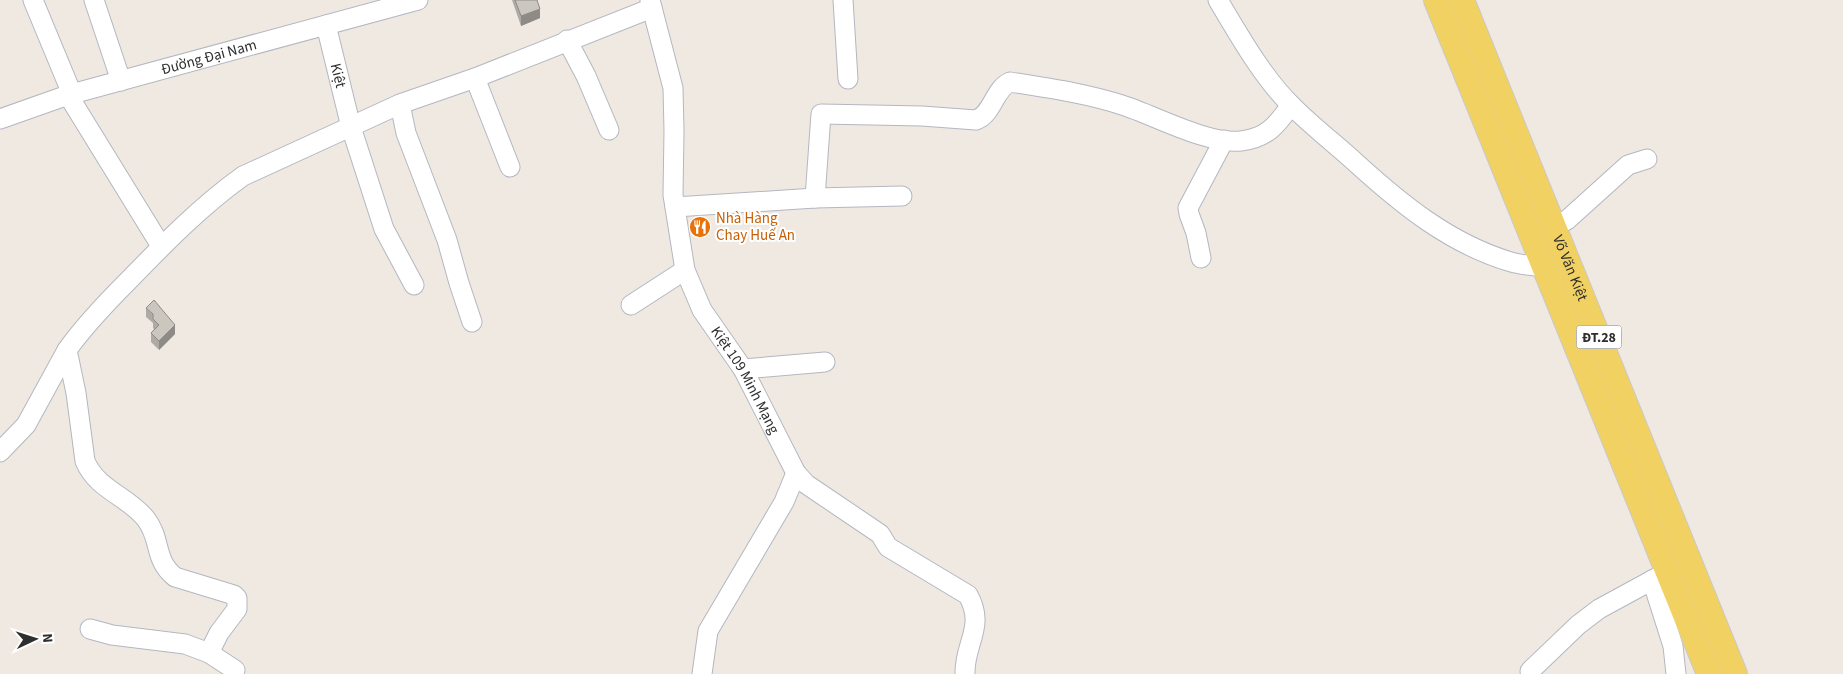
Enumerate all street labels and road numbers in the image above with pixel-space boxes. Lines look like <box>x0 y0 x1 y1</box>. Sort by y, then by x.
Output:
street label: Đường Đại Nam <box>159 34 259 80</box>
street label: Kiệt <box>325 61 351 90</box>
street label: Võ Văn Kiệt <box>1547 232 1593 304</box>
street label: Kiệt 109 Minh Mạng <box>705 322 785 438</box>
road number: ĐT.28 <box>1576 326 1622 348</box>

